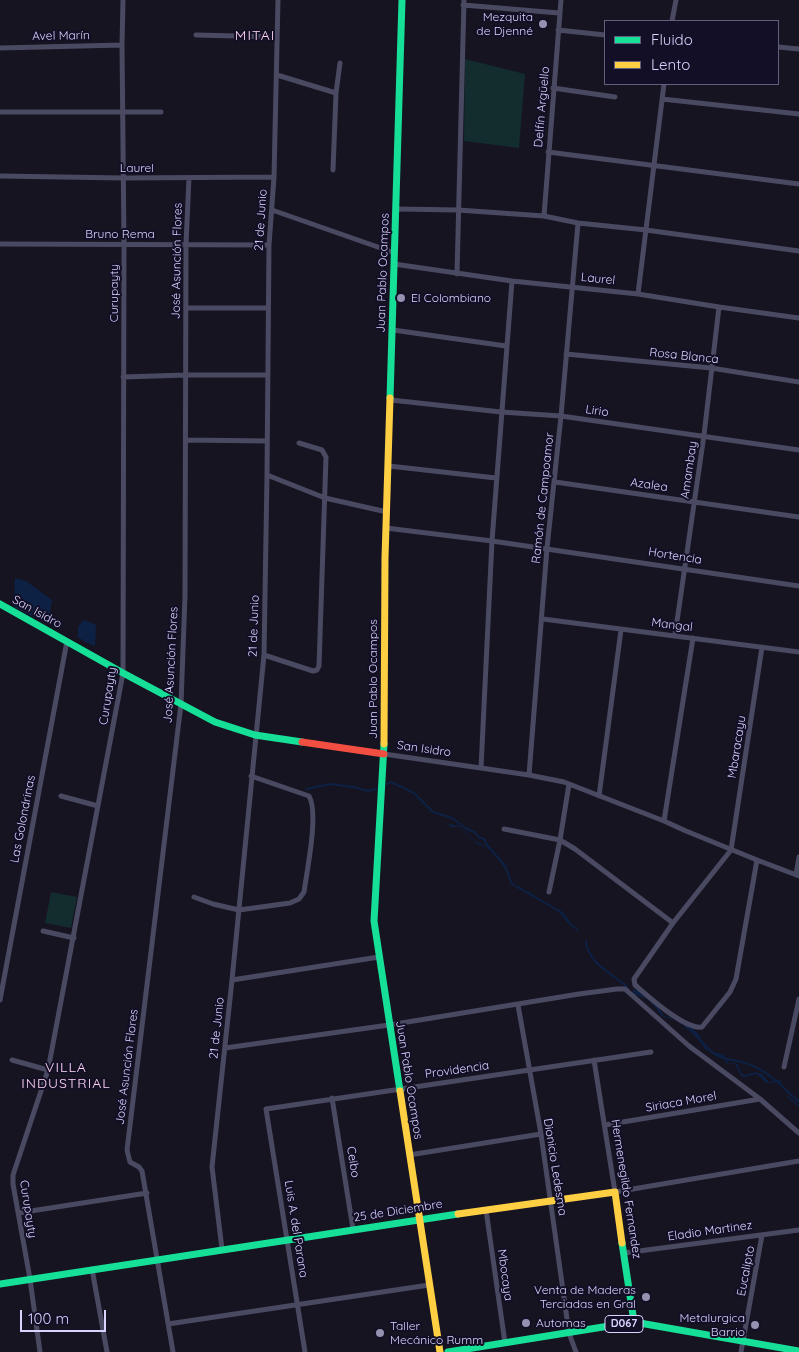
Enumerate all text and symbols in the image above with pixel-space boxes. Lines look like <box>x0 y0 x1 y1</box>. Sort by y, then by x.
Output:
place label: Mezquita de Djenné <box>476 10 533 38</box>
marker: Mezquita de Djenné <box>537 18 549 30</box>
legend <box>604 20 779 85</box>
street label: Avel Marín <box>32 28 90 44</box>
district label: MITAI <box>234 28 276 44</box>
text: Fluido <box>651 30 693 49</box>
text: Lento <box>651 55 690 74</box>
street label: Delfín Argüello <box>531 66 553 148</box>
street label: Laurel <box>120 161 154 175</box>
street label: 21 de Junio <box>252 189 270 251</box>
street label: José Asunción Flores <box>169 203 185 319</box>
street label: Juan Pablo Ocampos <box>374 213 392 333</box>
street label: Bruno Rema <box>85 227 155 241</box>
street label: Curupayty <box>107 264 121 322</box>
street label: Laurel <box>580 270 616 288</box>
place label: El Colombiano <box>411 291 491 305</box>
marker: El Colombiano <box>395 292 407 304</box>
street label: Rosa Blanca <box>649 345 719 367</box>
street label: Lirio <box>584 402 610 420</box>
street label: Ramón de Campoamor <box>529 432 557 564</box>
street label: Amambay <box>678 440 700 500</box>
street label: Azalea <box>629 475 669 495</box>
street label: Hortencia <box>647 545 703 567</box>
street label: San Isidro <box>10 593 64 631</box>
street label: 21 de Junio <box>246 595 262 657</box>
street label: José Asunción Flores <box>161 606 181 724</box>
street label: Mangal <box>650 615 694 635</box>
street label: Juan Pablo Ocampos <box>366 619 380 739</box>
street label: Curupayty <box>96 666 120 726</box>
street label: Mbaracayu <box>725 715 749 779</box>
street label: San Isidro <box>396 738 452 760</box>
street label: Las Golondrinas <box>7 774 39 864</box>
street label: 21 de Junio <box>207 996 227 1060</box>
street label: José Asunción Flores <box>113 1008 141 1126</box>
street label: Juan Pablo Ocampos <box>393 1020 425 1140</box>
street label: Providencia <box>424 1058 490 1082</box>
district label: VILLA INDUSTRIAL <box>20 1060 112 1092</box>
street label: Siriaca Morel <box>644 1089 718 1115</box>
street label: Dionicio Ledesma <box>540 1117 570 1217</box>
street label: Hermenegildo Fernandez <box>608 1118 644 1260</box>
street label: Ceibo <box>343 1145 363 1179</box>
street label: Curupayty <box>16 1179 40 1239</box>
street label: Luis A. del Parana <box>281 1179 311 1279</box>
street label: 25 de Diciembre <box>352 1197 444 1225</box>
street label: Eladio Martinez <box>667 1218 753 1244</box>
street label: Eucalipto <box>734 1245 758 1297</box>
street label: Mbocaya <box>494 1248 516 1302</box>
place label: Venta de Maderas Terciadas en Gral <box>534 1283 636 1311</box>
marker: Venta de Maderas Terciadas en Gral <box>640 1291 652 1303</box>
scale bar <box>22 1300 109 1332</box>
text: 100 m <box>28 1309 69 1328</box>
place label: Metalurgica Barrio <box>679 1311 745 1339</box>
place label: Automas <box>536 1316 586 1330</box>
road number: D067 <box>605 1316 643 1332</box>
marker: Automas <box>520 1317 532 1329</box>
place label: Taller Mecánico Rumm <box>390 1319 483 1347</box>
marker: Metalurgica Barrio <box>749 1319 761 1331</box>
marker: Taller Mecánico Rumm <box>374 1327 386 1339</box>

